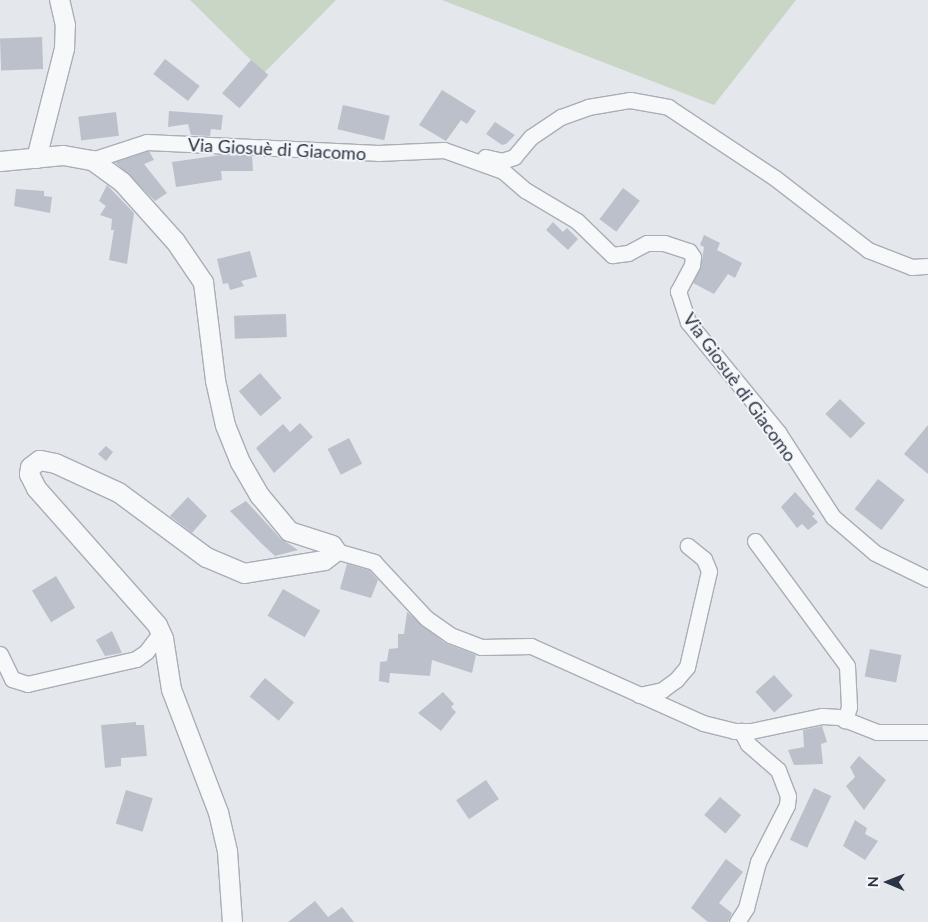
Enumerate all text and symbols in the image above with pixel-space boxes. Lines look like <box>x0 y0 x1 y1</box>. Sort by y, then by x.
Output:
street label: Via Giosuè di Giacomo <box>187 134 367 164</box>
street label: Via Giosuè di Giacomo <box>679 308 801 466</box>
north arrow <box>863 857 913 907</box>
text: N <box>864 876 881 887</box>

